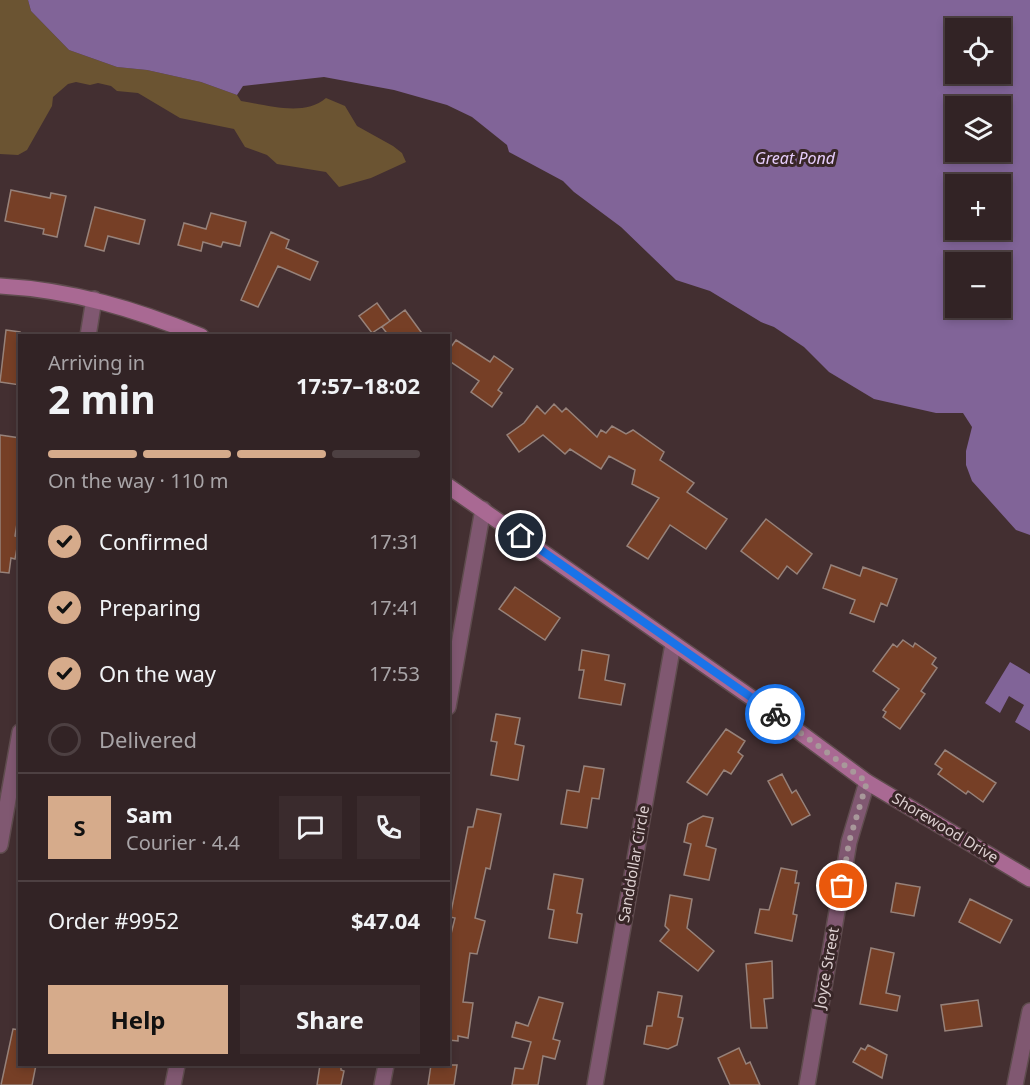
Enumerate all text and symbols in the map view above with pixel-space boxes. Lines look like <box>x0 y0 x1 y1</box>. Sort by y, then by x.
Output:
map controls <box>945 18 1011 318</box>
button: locate <box>945 18 1011 84</box>
button: layers <box>945 96 1011 162</box>
water label: Great Pond <box>755 147 836 169</box>
button: + <box>945 174 1011 240</box>
button: − <box>945 252 1011 318</box>
text: Arriving in <box>48 349 145 376</box>
text: 17:57–18:02 <box>296 370 420 400</box>
text: 2 min <box>48 372 155 425</box>
text: On the way · 110 m <box>48 467 228 494</box>
pin <box>495 510 546 561</box>
icon: home <box>504 519 537 552</box>
icon: check <box>48 525 81 558</box>
text: Confirmed <box>99 526 209 556</box>
text: 17:31 <box>369 528 420 555</box>
icon: check <box>48 591 81 624</box>
text: Preparing <box>99 592 201 622</box>
text: 17:41 <box>369 594 420 621</box>
icon: check <box>48 657 81 690</box>
text: On the way <box>99 658 216 688</box>
text: 17:53 <box>369 660 420 687</box>
courier <box>745 684 805 744</box>
icon: bike <box>759 698 792 731</box>
text: Delivered <box>99 724 197 754</box>
street label: Shorewood Drive <box>889 787 1002 867</box>
button: chat <box>279 796 342 859</box>
button: phone <box>357 796 420 859</box>
text: Sam <box>126 799 173 829</box>
street label: Sanddollar Circle <box>613 804 653 924</box>
text: S <box>73 812 86 842</box>
text: Courier · 4.4 <box>126 829 240 856</box>
pin <box>816 860 867 911</box>
icon: bag <box>825 869 858 902</box>
text: Order #9952 <box>48 905 179 935</box>
text: $47.04 <box>351 905 420 935</box>
street label: Joyce Street <box>809 925 843 1012</box>
button: Help <box>48 985 228 1054</box>
button: Share <box>240 985 420 1054</box>

